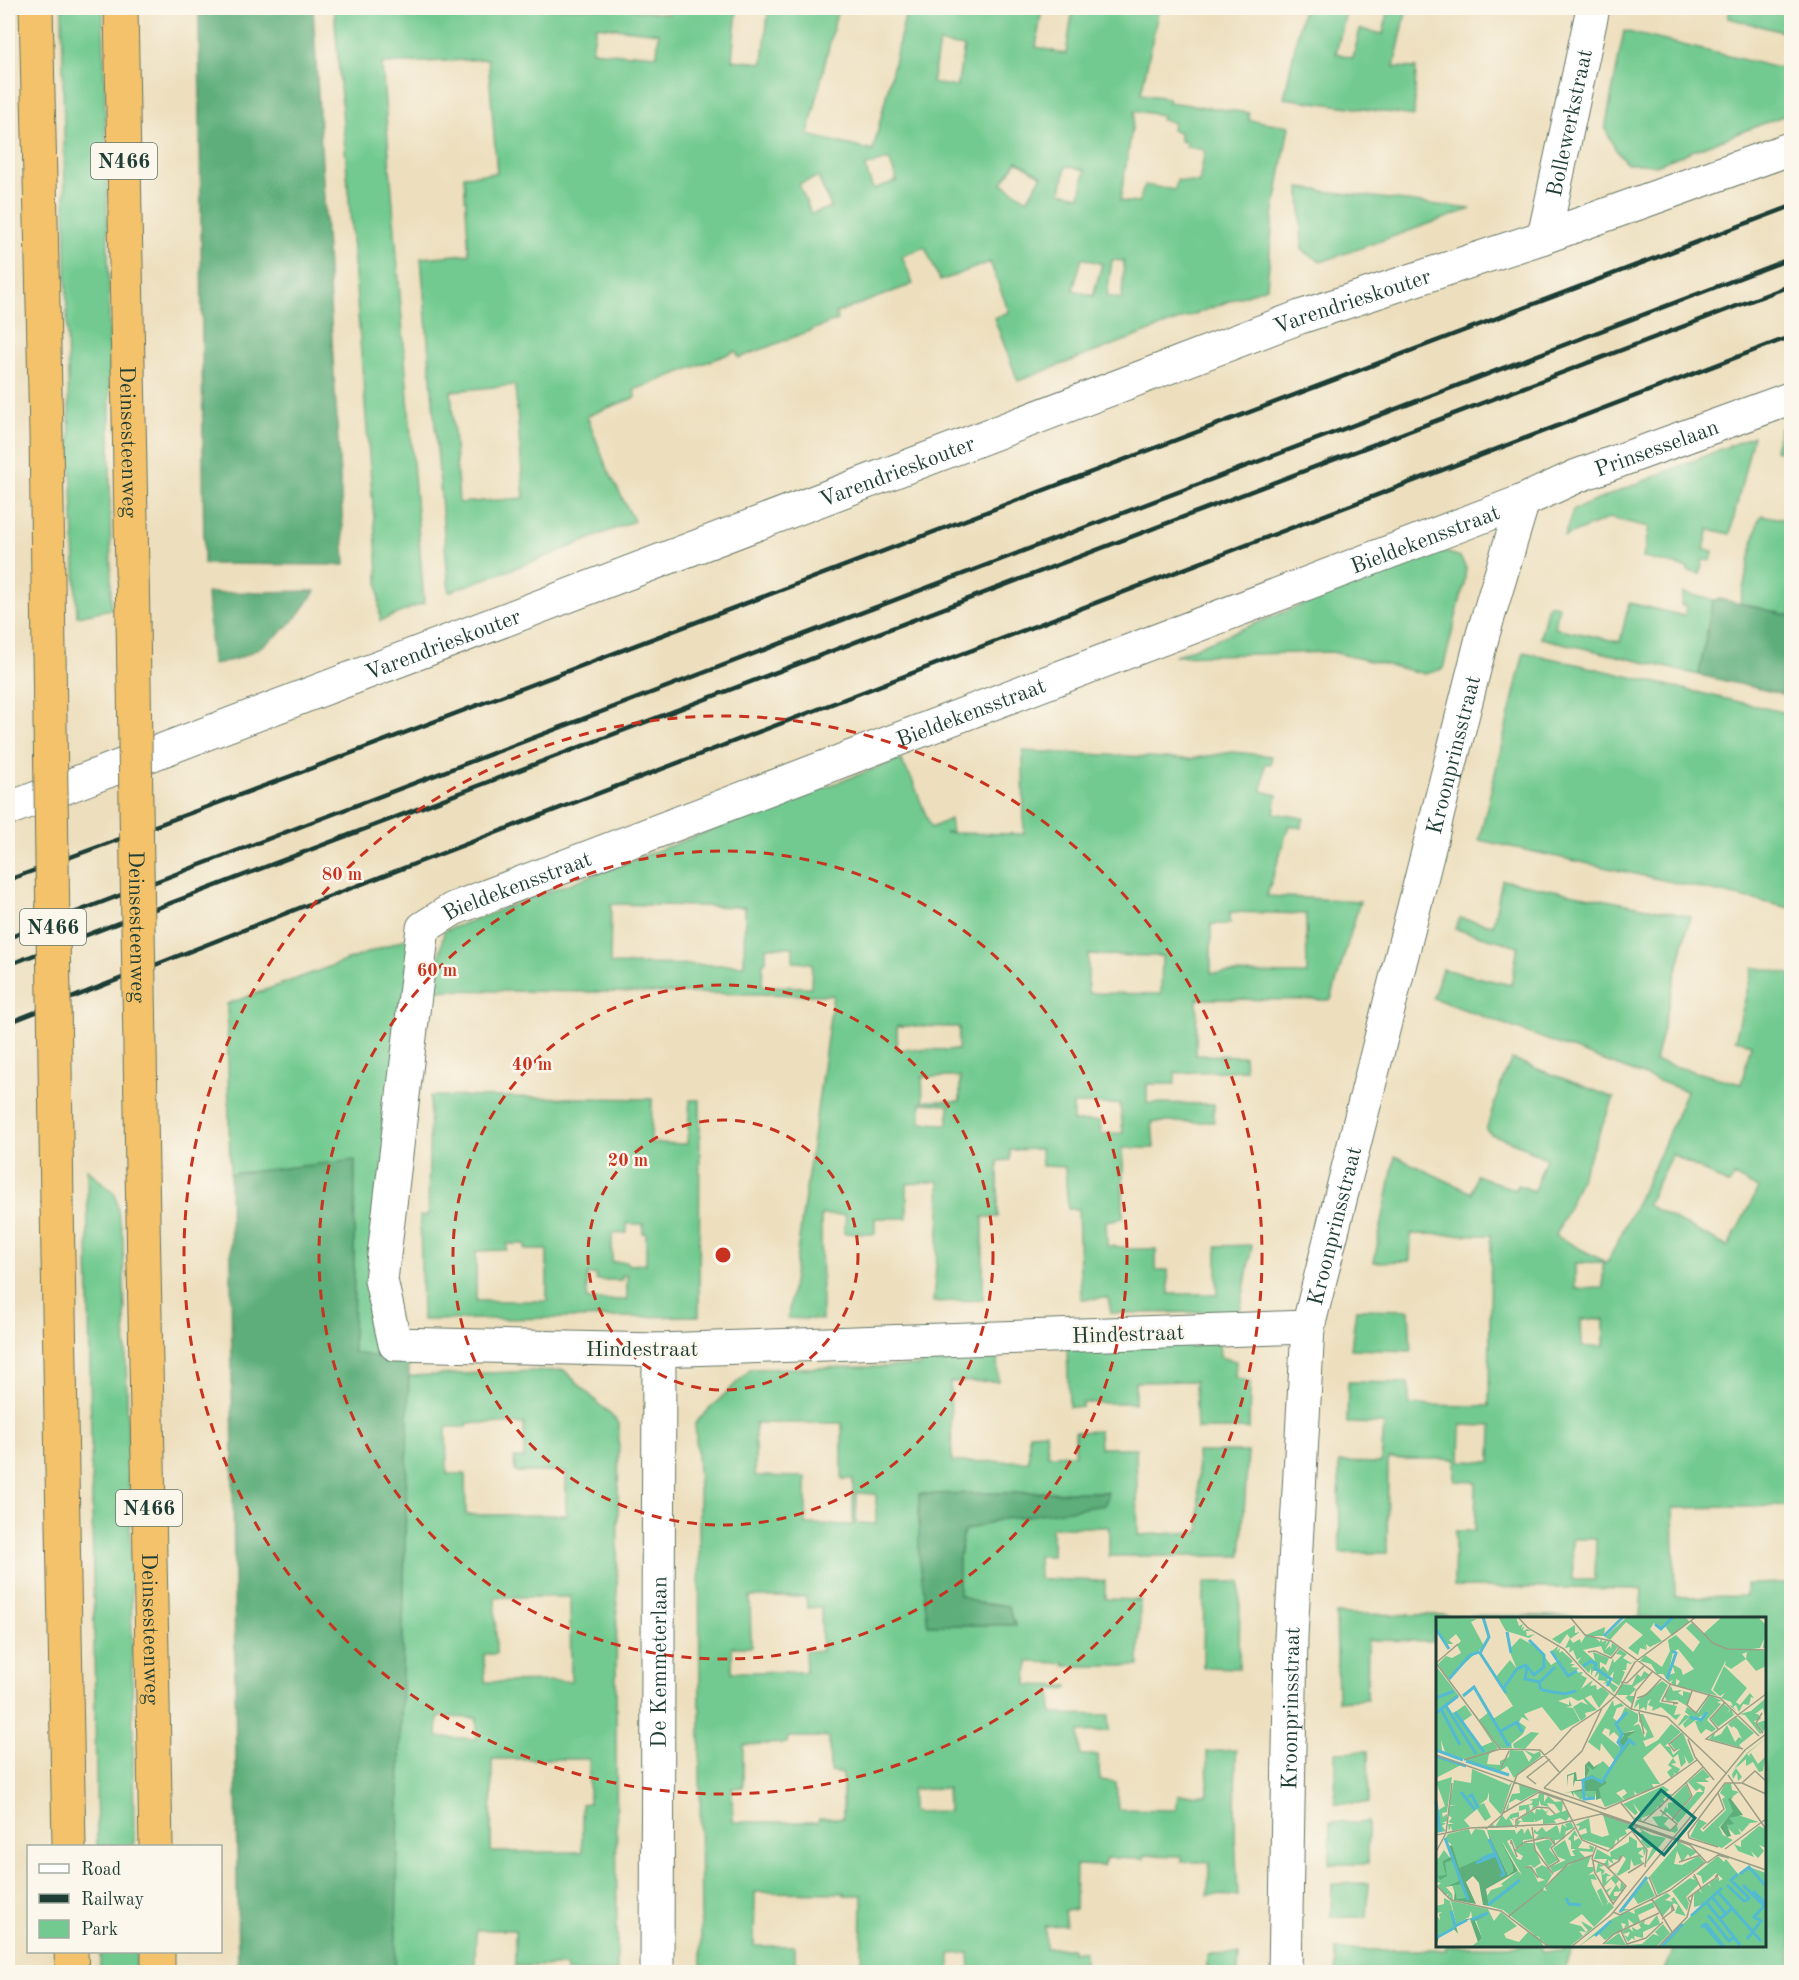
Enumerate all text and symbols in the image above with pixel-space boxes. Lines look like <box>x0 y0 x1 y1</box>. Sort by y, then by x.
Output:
street label: Bollewerkstraat <box>1544 47 1597 199</box>
road number: N466 <box>91 143 157 179</box>
street label: Varendrieskouter <box>1271 266 1434 339</box>
street label: Deinsesteenweg <box>115 366 140 518</box>
street label: Prinsesselaan <box>1592 417 1722 482</box>
street label: Varendrieskouter <box>817 433 978 512</box>
street label: Bieldekensstraat <box>1348 502 1503 579</box>
street label: Varendrieskouter <box>363 606 524 685</box>
street label: Kroonprinsstraat <box>1424 673 1485 837</box>
street label: Bieldekensstraat <box>894 675 1049 752</box>
street label: Bieldekensstraat <box>439 848 595 926</box>
street label: Deinsesteenweg <box>124 851 148 1003</box>
text: 80 m <box>322 866 362 884</box>
road number: N466 <box>20 909 86 945</box>
text: 60 m <box>417 962 457 980</box>
text: 40 m <box>512 1056 552 1074</box>
street label: Kroonprinsstraat <box>1305 1144 1366 1308</box>
text: 20 m <box>608 1152 648 1170</box>
centre of rings <box>713 1245 733 1265</box>
street label: Hindestraat <box>1071 1322 1185 1348</box>
street label: Hindestraat <box>586 1339 698 1361</box>
road number: N466 <box>116 1490 182 1526</box>
street label: Deinsesteenweg <box>137 1553 162 1705</box>
street label: De Kemmeterlaan <box>649 1576 671 1748</box>
inset map <box>1436 1617 1766 1947</box>
street label: Kroonprinsstraat <box>1279 1626 1305 1790</box>
legend <box>27 1845 222 1953</box>
text: Road <box>81 1861 121 1879</box>
text: Railway <box>81 1891 144 1909</box>
text: Park <box>81 1921 118 1939</box>

